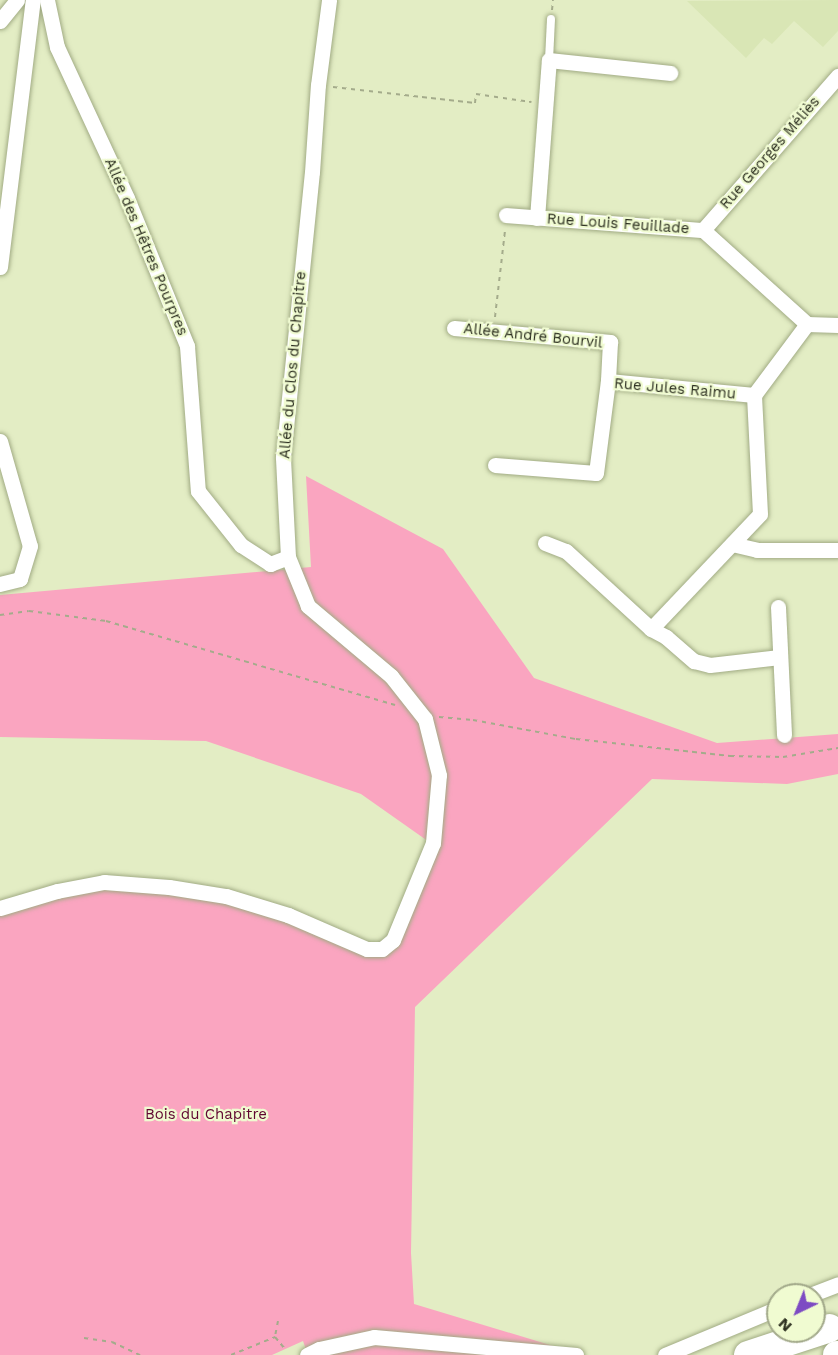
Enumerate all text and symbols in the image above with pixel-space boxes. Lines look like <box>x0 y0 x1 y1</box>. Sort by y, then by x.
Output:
street label: Rue Georges Méliès <box>716 93 824 213</box>
street label: Allée des Hêtres Pourpres <box>100 156 192 338</box>
street label: Rue Louis Feuillade <box>546 210 690 238</box>
street label: Allée du Clos du Chapitre <box>276 270 310 460</box>
street label: Allée André Bourvil <box>462 320 604 352</box>
street label: Rue Jules Raimu <box>613 375 737 403</box>
park label: Bois du Chapitre <box>145 1106 267 1124</box>
north arrow <box>766 1283 826 1343</box>
text: N <box>774 1314 796 1336</box>

